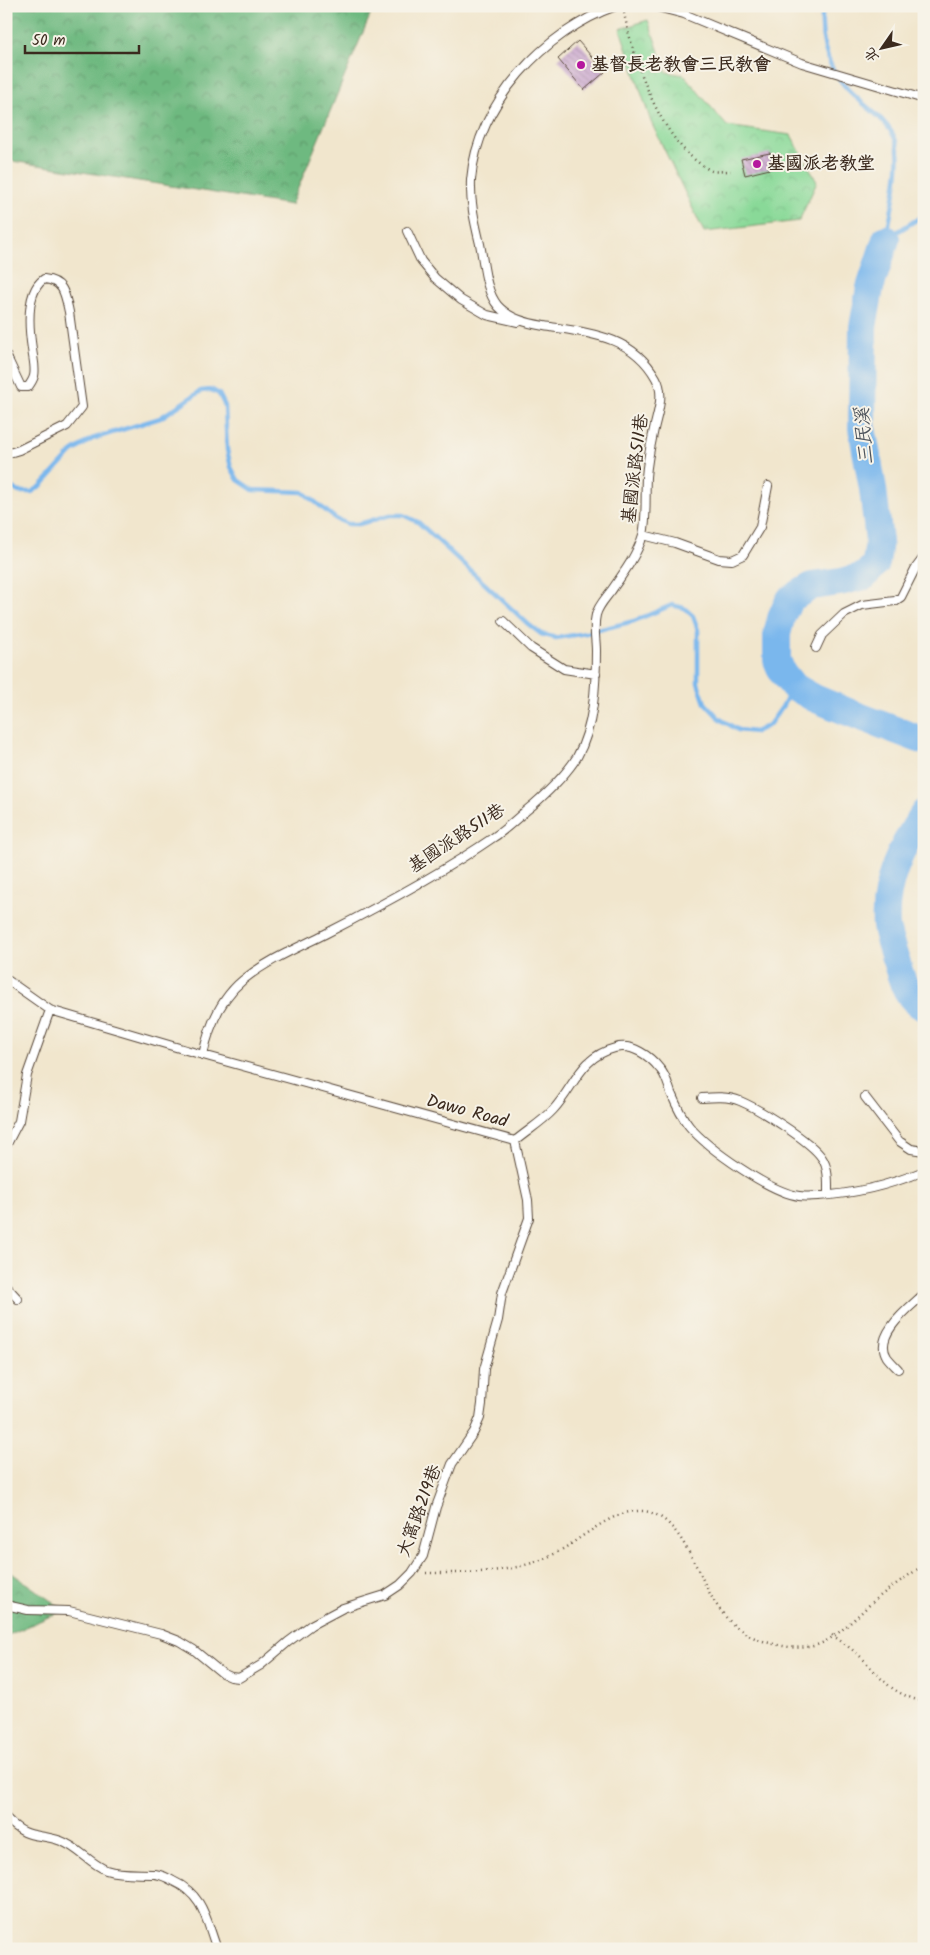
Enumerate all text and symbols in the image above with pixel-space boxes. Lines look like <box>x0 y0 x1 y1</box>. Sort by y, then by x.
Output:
scale bar <box>25 22 139 54</box>
north arrow <box>858 22 908 72</box>
text: 50 m <box>32 29 66 53</box>
text: 北 <box>859 43 885 67</box>
place label: 基督長老教會三民教會 <box>591 51 771 80</box>
marker: 基督長老教會三民教會 <box>575 59 587 71</box>
place label: 基國派老教堂 <box>767 150 875 179</box>
marker: 基國派老教堂 <box>751 158 763 170</box>
water label: 三民溪 <box>847 405 882 466</box>
street label: 基國派路511巷 <box>615 412 657 526</box>
street label: 基國派路511巷 <box>403 797 511 881</box>
street label: Dawo Road <box>423 1087 512 1137</box>
street label: 大窩路219巷 <box>390 1461 450 1561</box>

